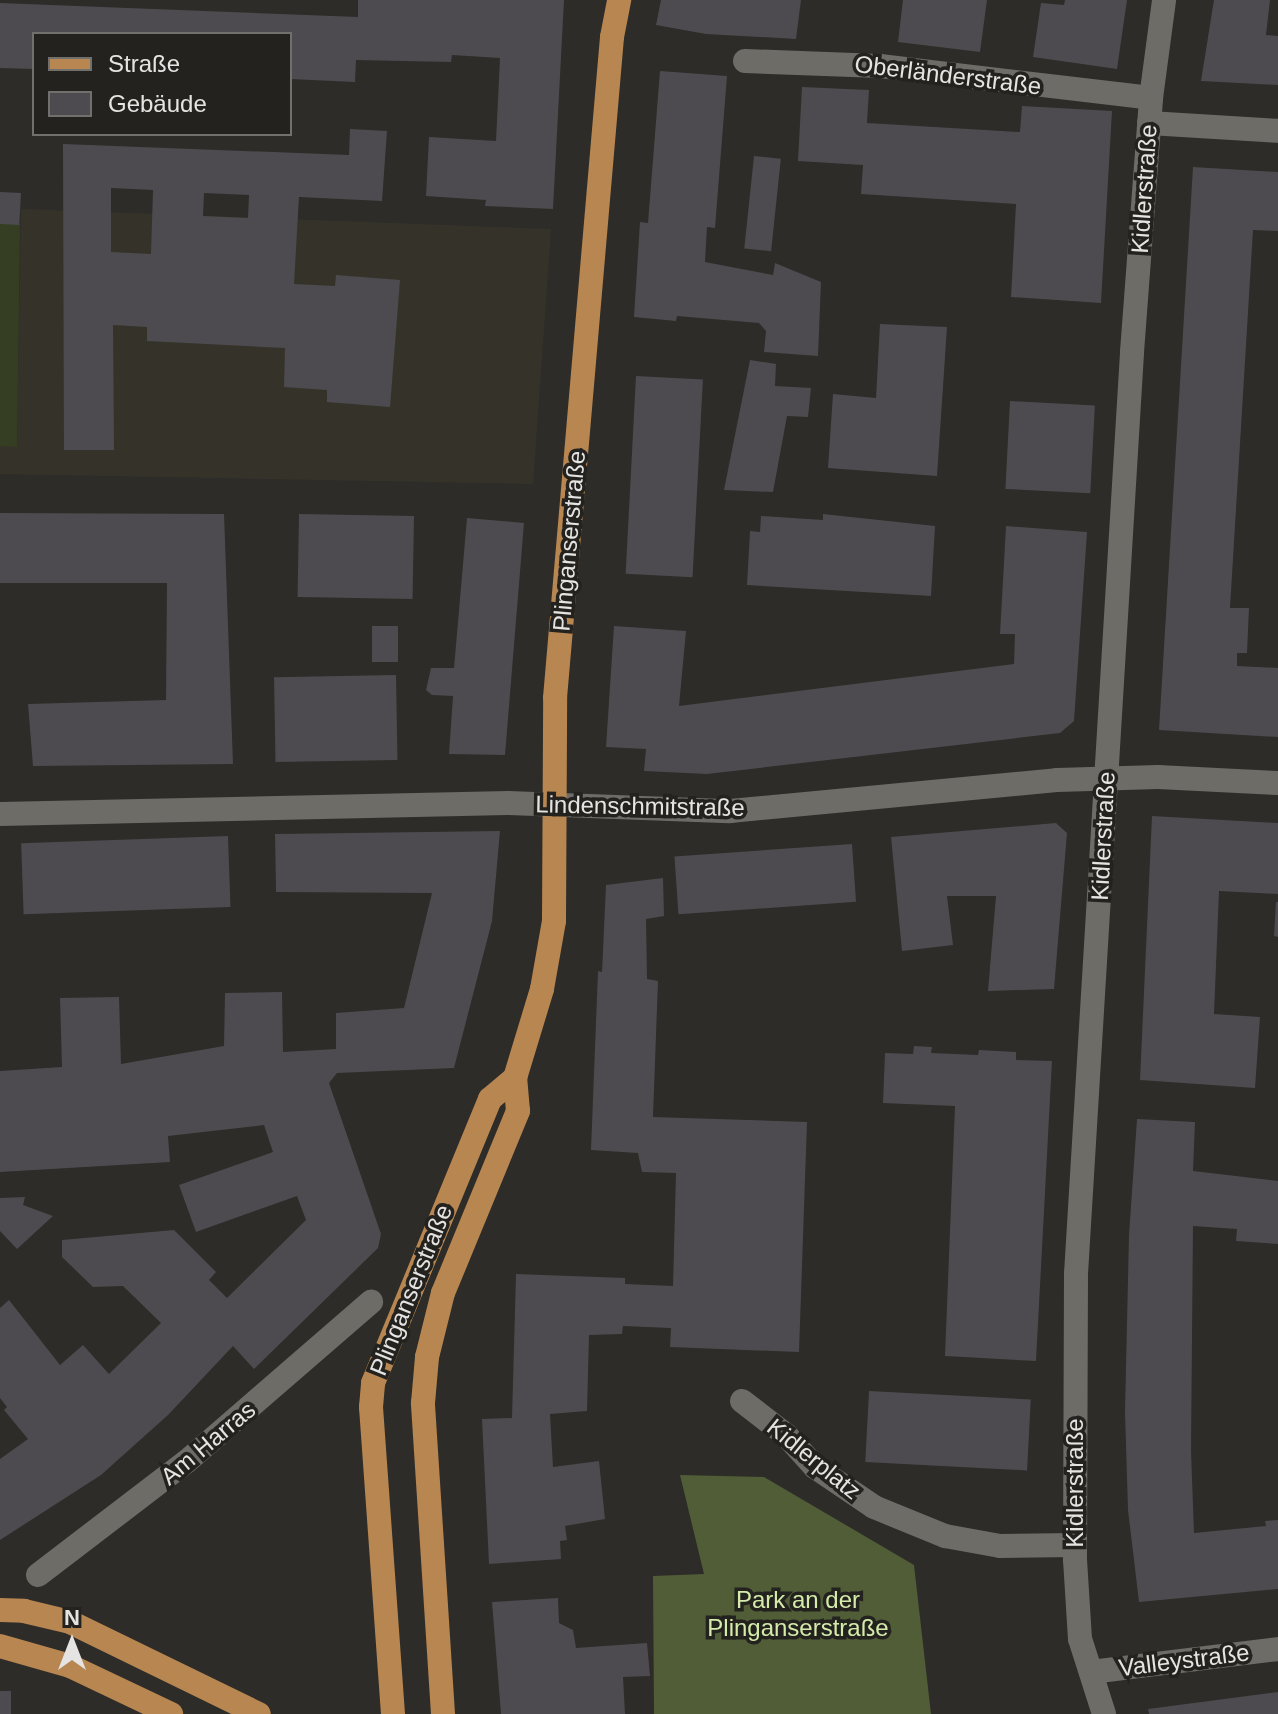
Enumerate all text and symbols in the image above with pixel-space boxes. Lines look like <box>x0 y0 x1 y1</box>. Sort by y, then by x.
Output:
legend <box>32 32 292 136</box>
street label: Oberländerstraße <box>853 49 1043 101</box>
text: Straße <box>108 50 180 77</box>
text: Gebäude <box>108 90 207 117</box>
street label: Kidlerstraße <box>1125 123 1163 255</box>
street label: Plinganserstraße <box>547 449 591 633</box>
street label: Kidlerstraße <box>1085 771 1121 901</box>
street label: Lindenschmitstraße <box>535 790 745 822</box>
street label: Plinganserstraße <box>364 1201 458 1379</box>
street label: Am Harras <box>155 1395 261 1491</box>
street label: Kidlerplatz <box>761 1413 867 1505</box>
street label: Kidlerstraße <box>1061 1418 1089 1548</box>
park label: Park an der Plinganserstraße <box>707 1586 889 1642</box>
north arrow <box>32 1602 112 1682</box>
text: N <box>64 1605 80 1630</box>
street label: Valleystraße <box>1117 1638 1251 1682</box>

